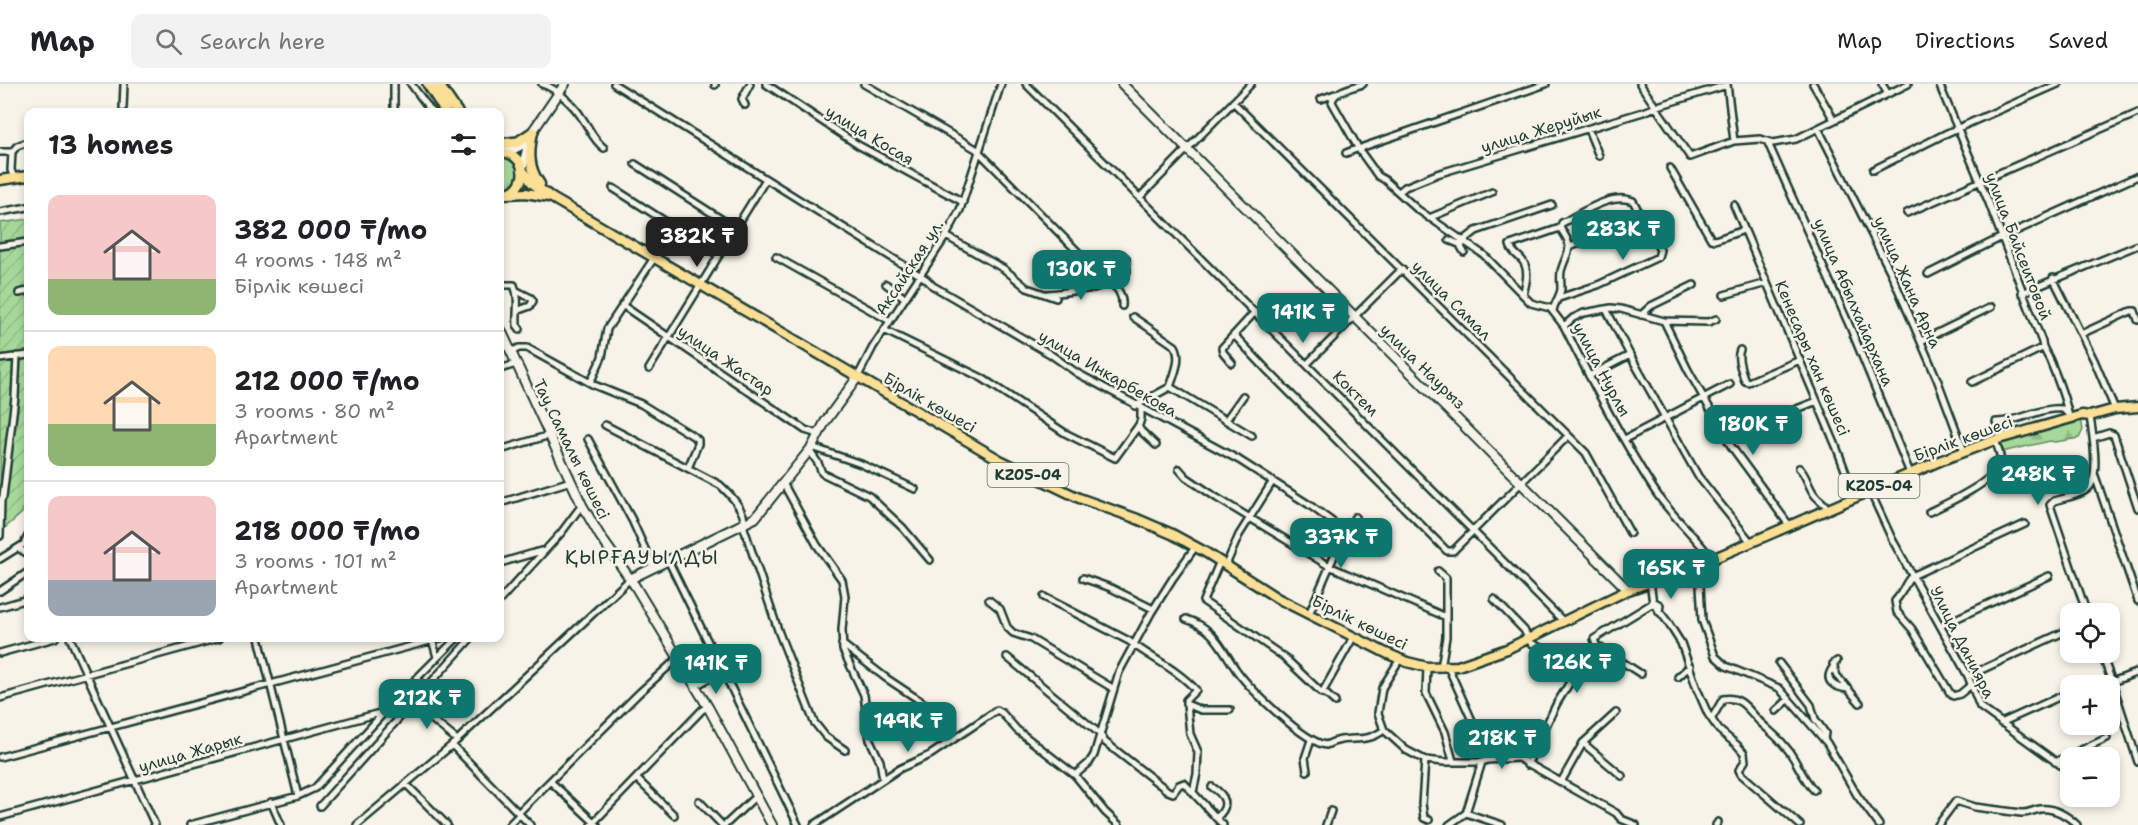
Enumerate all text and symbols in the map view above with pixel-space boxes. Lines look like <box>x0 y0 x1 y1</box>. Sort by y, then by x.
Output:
search box <box>131 14 551 68</box>
text: Map <box>30 22 95 60</box>
icon: search <box>152 25 185 58</box>
text: Search here <box>200 27 325 56</box>
text: Map <box>1837 27 1882 55</box>
text: Directions <box>1915 27 2015 55</box>
text: Saved <box>2048 27 2108 55</box>
street label: улица Косая <box>822 101 918 170</box>
street label: улица Жеруйык <box>1478 101 1604 158</box>
text: 13 homes <box>48 127 174 162</box>
icon: filters <box>447 128 480 161</box>
street label: улица Байсеитовой <box>1981 169 2056 323</box>
pin: 283K ₸ <box>1574 210 1672 261</box>
text: 382 000 ₸/mo <box>234 212 427 247</box>
street label: улица Жана Арна <box>1869 213 1946 351</box>
street label: Аксайская ул. <box>871 215 948 319</box>
street label: улица Абылхайархана <box>1809 215 1899 389</box>
text: 283K ₸ <box>1586 216 1660 242</box>
pin: 382K ₸ <box>648 217 746 268</box>
icon: home <box>96 219 168 291</box>
text: 382K ₸ <box>660 223 734 249</box>
text: 4 rooms · 148 m² <box>234 247 402 273</box>
pin: 130K ₸ <box>1032 250 1130 301</box>
text: 130K ₸ <box>1046 256 1116 282</box>
street label: улица Самал <box>1407 256 1496 345</box>
text: Бірлік көшесі <box>234 273 364 299</box>
street label: Кенесары хан көшесі <box>1770 277 1855 439</box>
pin: 141K ₸ <box>1254 293 1352 344</box>
text: 141K ₸ <box>1271 299 1335 325</box>
street label: улица Нурлы <box>1568 318 1635 420</box>
street label: улица Наурыз <box>1375 319 1470 414</box>
street label: улица Жастар <box>674 321 778 400</box>
street label: улица Инкарбекова <box>1035 325 1181 422</box>
text: 212 000 ₸/mo <box>234 363 420 398</box>
street label: Коктем <box>1328 366 1383 421</box>
street label: Бірлік көшесі <box>879 367 980 438</box>
icon: home <box>96 370 168 442</box>
street label: Тау Самалы көшесі <box>528 376 615 523</box>
text: 3 rooms · 80 m² <box>234 398 395 424</box>
pin: 180K ₸ <box>1704 405 1802 456</box>
text: 180K ₸ <box>1718 411 1788 437</box>
street label: Бірлік көшесі <box>1911 411 2016 466</box>
text: Apartment <box>234 424 338 450</box>
pin: 248K ₸ <box>1989 455 2087 506</box>
text: 248K ₸ <box>2001 461 2075 487</box>
road number: KZ05-04 <box>988 463 1068 487</box>
road number: KZ05-04 <box>1838 474 1920 498</box>
text: 218 000 ₸/mo <box>234 513 420 548</box>
pin: 337K ₸ <box>1292 518 1390 569</box>
icon: home <box>96 520 168 592</box>
text: 337K ₸ <box>1304 524 1378 550</box>
district label: ҚЫРҒАУЫЛДЫ <box>565 544 719 570</box>
text: 3 rooms · 101 m² <box>234 548 397 574</box>
pin: 165K ₸ <box>1622 549 1720 600</box>
text: 165K ₸ <box>1637 555 1705 581</box>
text: Apartment <box>234 574 338 600</box>
street label: Улица Данияра <box>1925 583 2000 702</box>
street label: Бірлік көшесі <box>1308 590 1411 655</box>
map controls <box>2060 603 2120 807</box>
button: locate <box>2060 603 2120 663</box>
pin: 126K ₸ <box>1528 643 1626 694</box>
pin: 141K ₸ <box>667 644 765 695</box>
text: 126K ₸ <box>1542 649 1612 675</box>
text: 141K ₸ <box>684 650 748 676</box>
button: + <box>2060 675 2120 735</box>
pin: 212K ₸ <box>378 679 476 730</box>
text: 212K ₸ <box>393 685 461 711</box>
pin: 149K ₸ <box>859 702 957 753</box>
text: 149K ₸ <box>873 708 943 734</box>
pin: 218K ₸ <box>1453 719 1551 770</box>
text: 218K ₸ <box>1467 725 1537 751</box>
street label: улица Жарык <box>136 728 245 777</box>
button: − <box>2060 747 2120 807</box>

